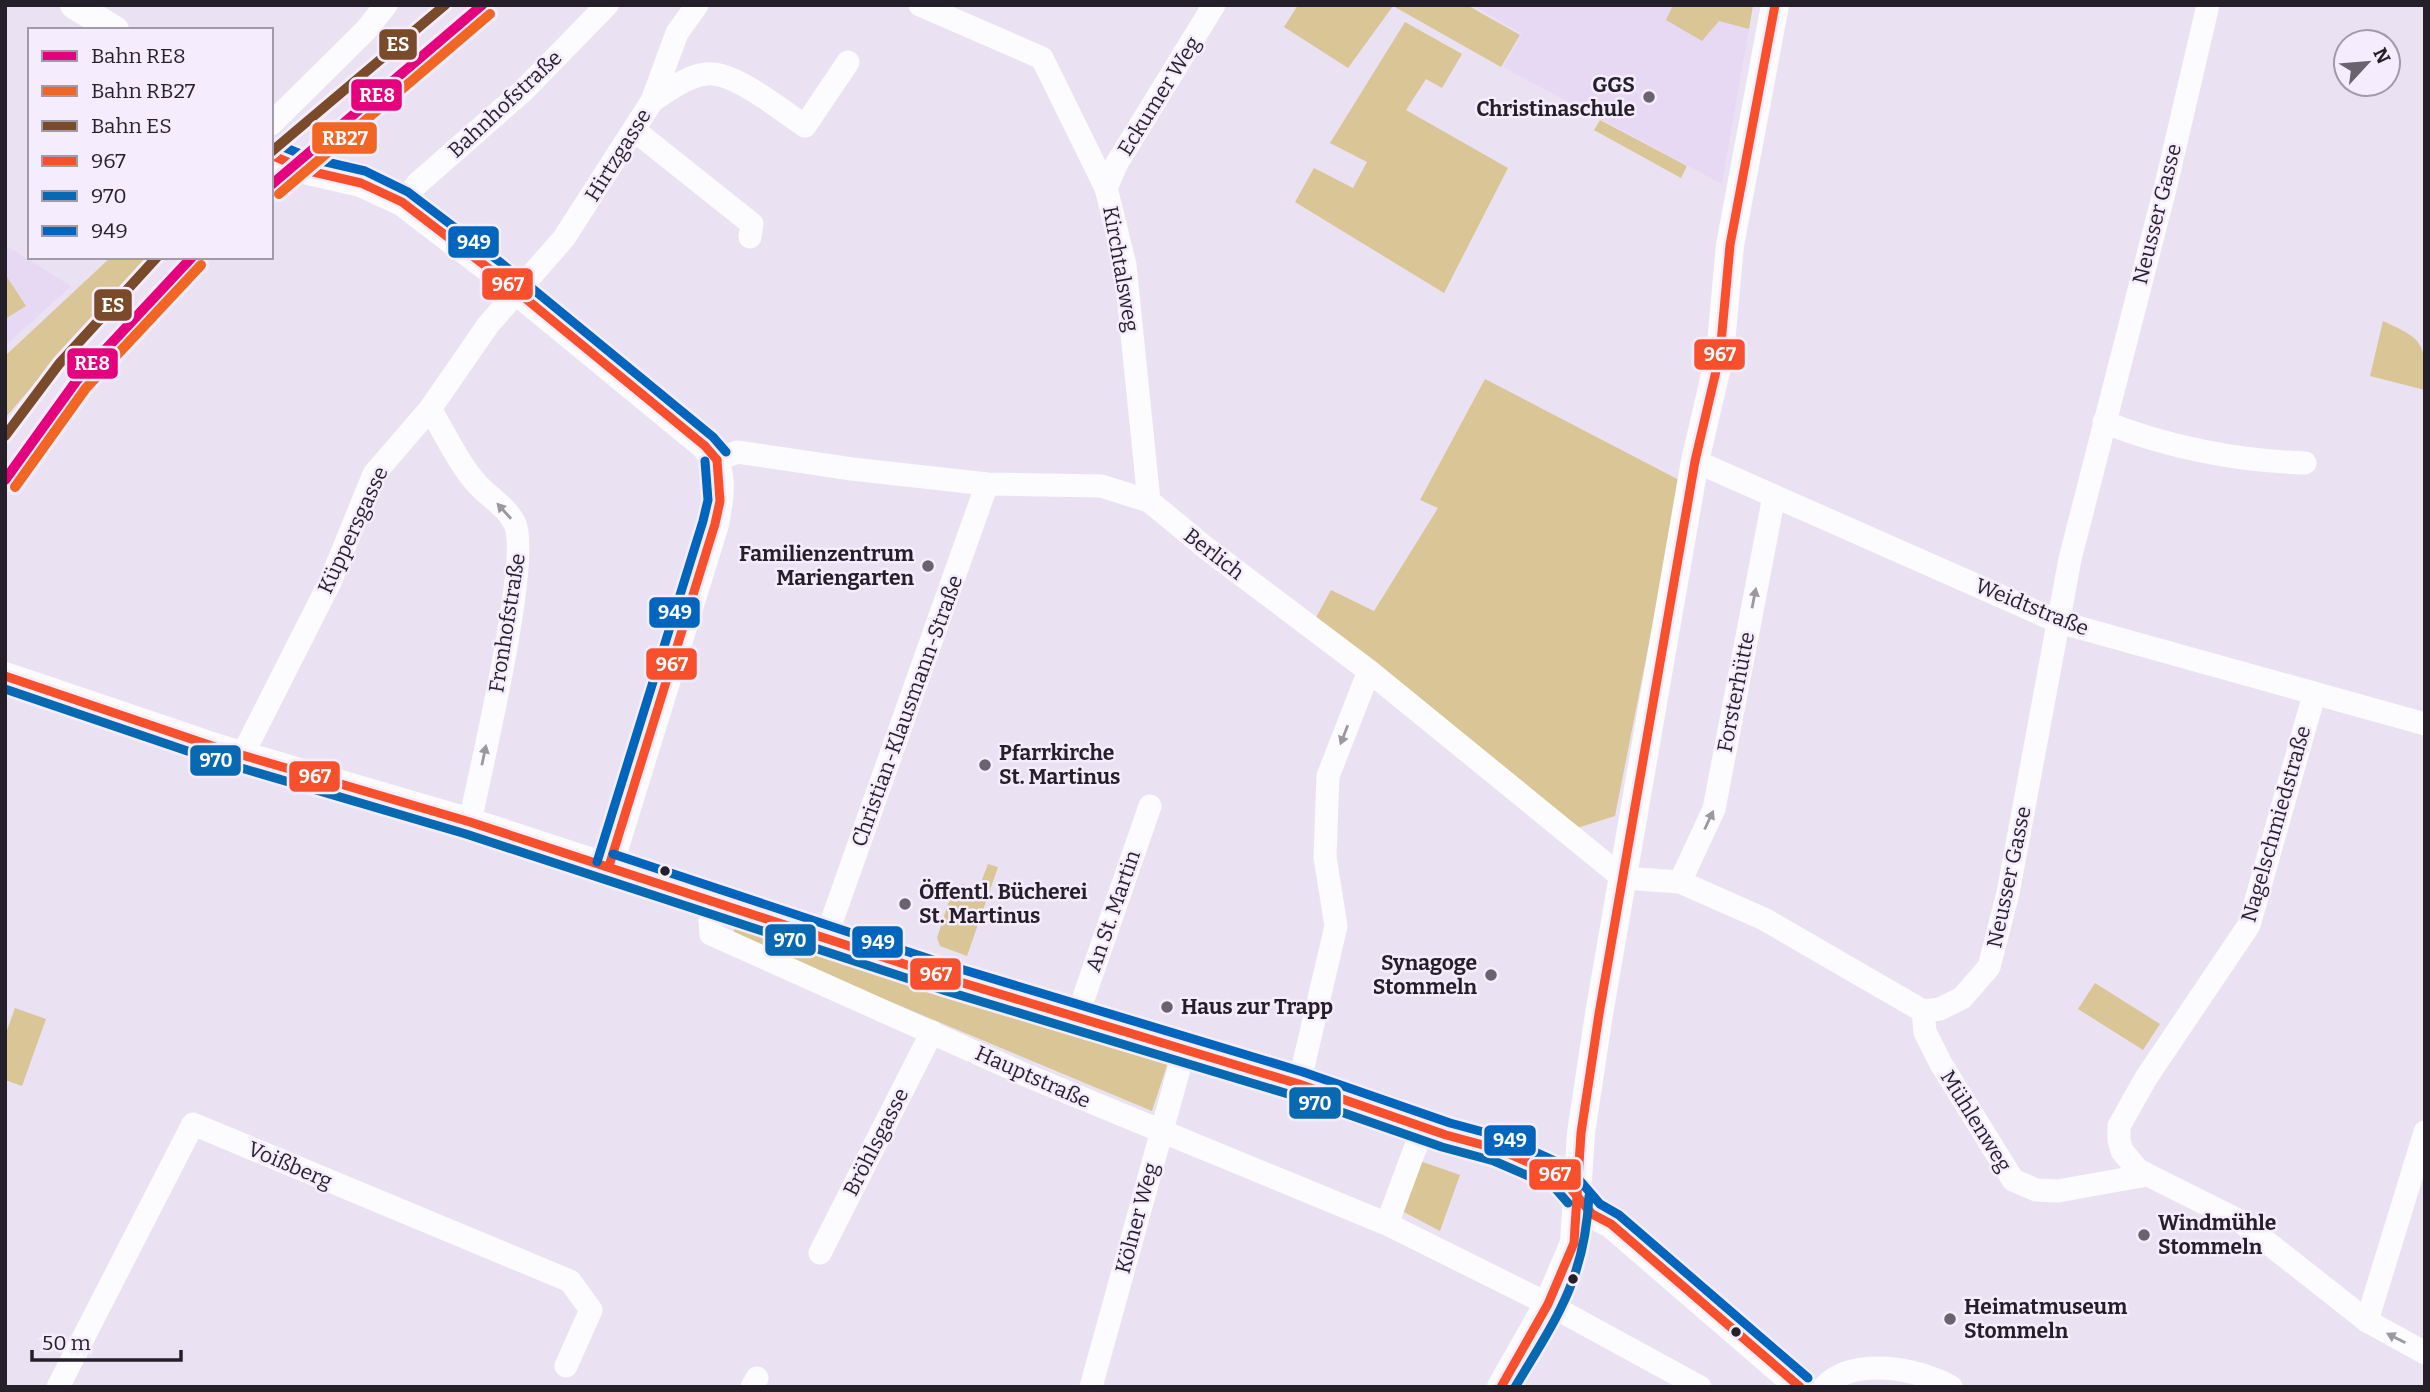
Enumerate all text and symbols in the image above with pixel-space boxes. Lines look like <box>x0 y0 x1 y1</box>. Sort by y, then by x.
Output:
legend <box>28 28 273 259</box>
line badge: ES <box>378 28 418 61</box>
north arrow <box>2332 28 2402 98</box>
street label: Eckumer Weg <box>1112 31 1206 161</box>
text: ES <box>387 33 410 56</box>
text: Bahn RE8 <box>91 43 186 69</box>
text: N <box>2368 44 2396 68</box>
street label: Bahnhofstraße <box>443 45 567 163</box>
place label: GGS Christinaschule <box>1476 72 1635 122</box>
text: Bahn RB27 <box>91 78 196 104</box>
line badge: RE8 <box>350 78 403 112</box>
text: RE8 <box>359 84 395 107</box>
marker: GGS Christinaschule <box>1641 89 1657 105</box>
street label: Hirtzgasse <box>579 104 657 206</box>
text: Bahn ES <box>91 113 172 139</box>
line badge: RB27 <box>311 121 378 155</box>
text: RB27 <box>322 127 368 150</box>
street label: Neusser Gasse <box>2127 141 2187 287</box>
text: 967 <box>91 148 126 174</box>
text: 970 <box>91 183 127 209</box>
street label: Kirchtalsweg <box>1097 204 1145 334</box>
text: 949 <box>91 218 128 244</box>
line badge: 949 <box>447 225 500 259</box>
text: 949 <box>457 231 491 254</box>
line badge: 967 <box>481 267 534 301</box>
text: 967 <box>492 273 524 296</box>
line badge: ES <box>93 288 133 322</box>
text: ES <box>102 294 125 317</box>
line badge: 967 <box>1693 338 1746 371</box>
text: 967 <box>1704 343 1736 366</box>
line badge: RE8 <box>66 347 119 380</box>
text: RE8 <box>74 352 110 375</box>
street label: Küppersgasse <box>312 462 394 598</box>
one-way arrow <box>497 503 513 520</box>
street label: Berlich <box>1179 522 1249 586</box>
place label: Familienzentrum Mariengarten <box>739 541 914 591</box>
street label: Fronhofstraße <box>483 551 531 695</box>
marker: Familienzentrum Mariengarten <box>920 558 936 574</box>
street label: Christian-Klausmann-Straße <box>846 572 968 850</box>
street label: Weidtstraße <box>1971 572 2093 642</box>
one-way arrow <box>1749 587 1760 609</box>
line badge: 949 <box>648 596 701 629</box>
text: 949 <box>658 601 692 624</box>
street label: Forsterhütte <box>1712 630 1760 754</box>
line badge: 967 <box>645 647 698 681</box>
text: 967 <box>656 653 688 676</box>
street label: Nagelschmiedstraße <box>2236 723 2316 925</box>
one-way arrow <box>1338 724 1349 745</box>
place label: Pfarrkirche St. Martinus <box>999 740 1120 790</box>
line badge: 970 <box>189 744 242 777</box>
one-way arrow <box>478 744 489 766</box>
text: 970 <box>200 749 232 772</box>
marker: Pfarrkirche St. Martinus <box>977 757 993 773</box>
line badge: 967 <box>288 760 341 793</box>
text: 967 <box>299 765 331 788</box>
street label: Neusser Gasse <box>1981 804 2037 950</box>
one-way arrow <box>1703 810 1715 830</box>
street label: An St. Martin <box>1080 847 1146 975</box>
unlabelled marker <box>658 864 672 878</box>
place label: Öffentl. Bücherei St. Martinus <box>919 878 1088 929</box>
marker: Öffentl. Bücherei St. Martinus <box>897 896 913 912</box>
line badge: 970 <box>764 923 817 957</box>
line badge: 949 <box>851 925 904 959</box>
text: 970 <box>774 929 806 952</box>
text: 949 <box>861 931 895 954</box>
place label: Synagoge Stommeln <box>1373 950 1477 1000</box>
line badge: 967 <box>909 957 962 991</box>
text: 967 <box>920 963 952 986</box>
marker: Synagoge Stommeln <box>1483 967 1499 983</box>
place label: Haus zur Trapp <box>1181 994 1333 1020</box>
marker: Haus zur Trapp <box>1159 999 1175 1015</box>
street label: Hauptstraße <box>971 1040 1095 1114</box>
street label: Mühlenweg <box>1935 1065 2018 1177</box>
street label: Bröhlsgasse <box>838 1084 914 1200</box>
line badge: 970 <box>1288 1086 1342 1120</box>
text: 970 <box>1299 1092 1331 1115</box>
line badge: 949 <box>1483 1124 1537 1157</box>
text: 949 <box>1493 1129 1527 1152</box>
street label: Voißberg <box>244 1136 336 1194</box>
line badge: 967 <box>1528 1158 1582 1191</box>
street label: Kölner Weg <box>1110 1160 1164 1276</box>
text: 967 <box>1539 1163 1571 1186</box>
place label: Windmühle Stommeln <box>2158 1210 2276 1260</box>
marker: Windmühle Stommeln <box>2136 1227 2152 1243</box>
unlabelled marker <box>1566 1272 1580 1286</box>
place label: Heimatmuseum Stommeln <box>1964 1294 2127 1344</box>
marker: Heimatmuseum Stommeln <box>1942 1311 1958 1327</box>
scale bar <box>32 1318 180 1362</box>
unlabelled marker <box>1729 1325 1743 1339</box>
text: 50 m <box>42 1330 91 1356</box>
one-way arrow <box>2386 1332 2406 1343</box>

